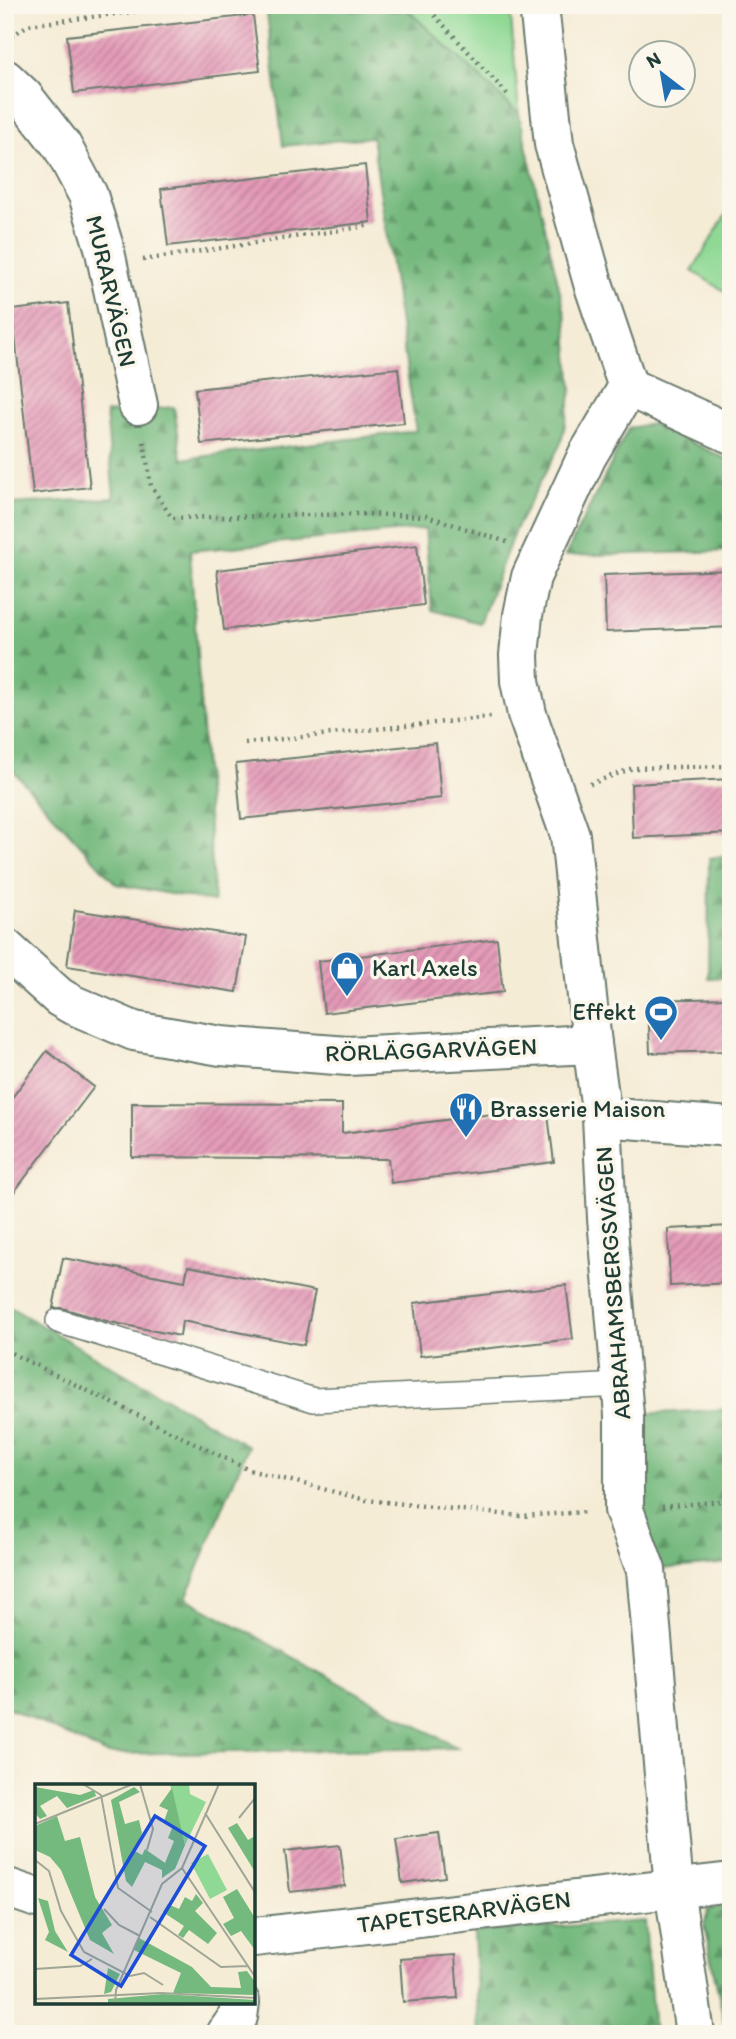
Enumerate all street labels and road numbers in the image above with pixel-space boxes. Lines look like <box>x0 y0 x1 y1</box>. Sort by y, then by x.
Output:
street label: MURARVÄGEN <box>80 212 143 370</box>
street label: RÖRLÄGGARVÄGEN <box>324 1031 538 1068</box>
street label: ABRAHAMSBERGSVÄGEN <box>588 1145 637 1421</box>
street label: TAPETSERARVÄGEN <box>355 1884 572 1939</box>

